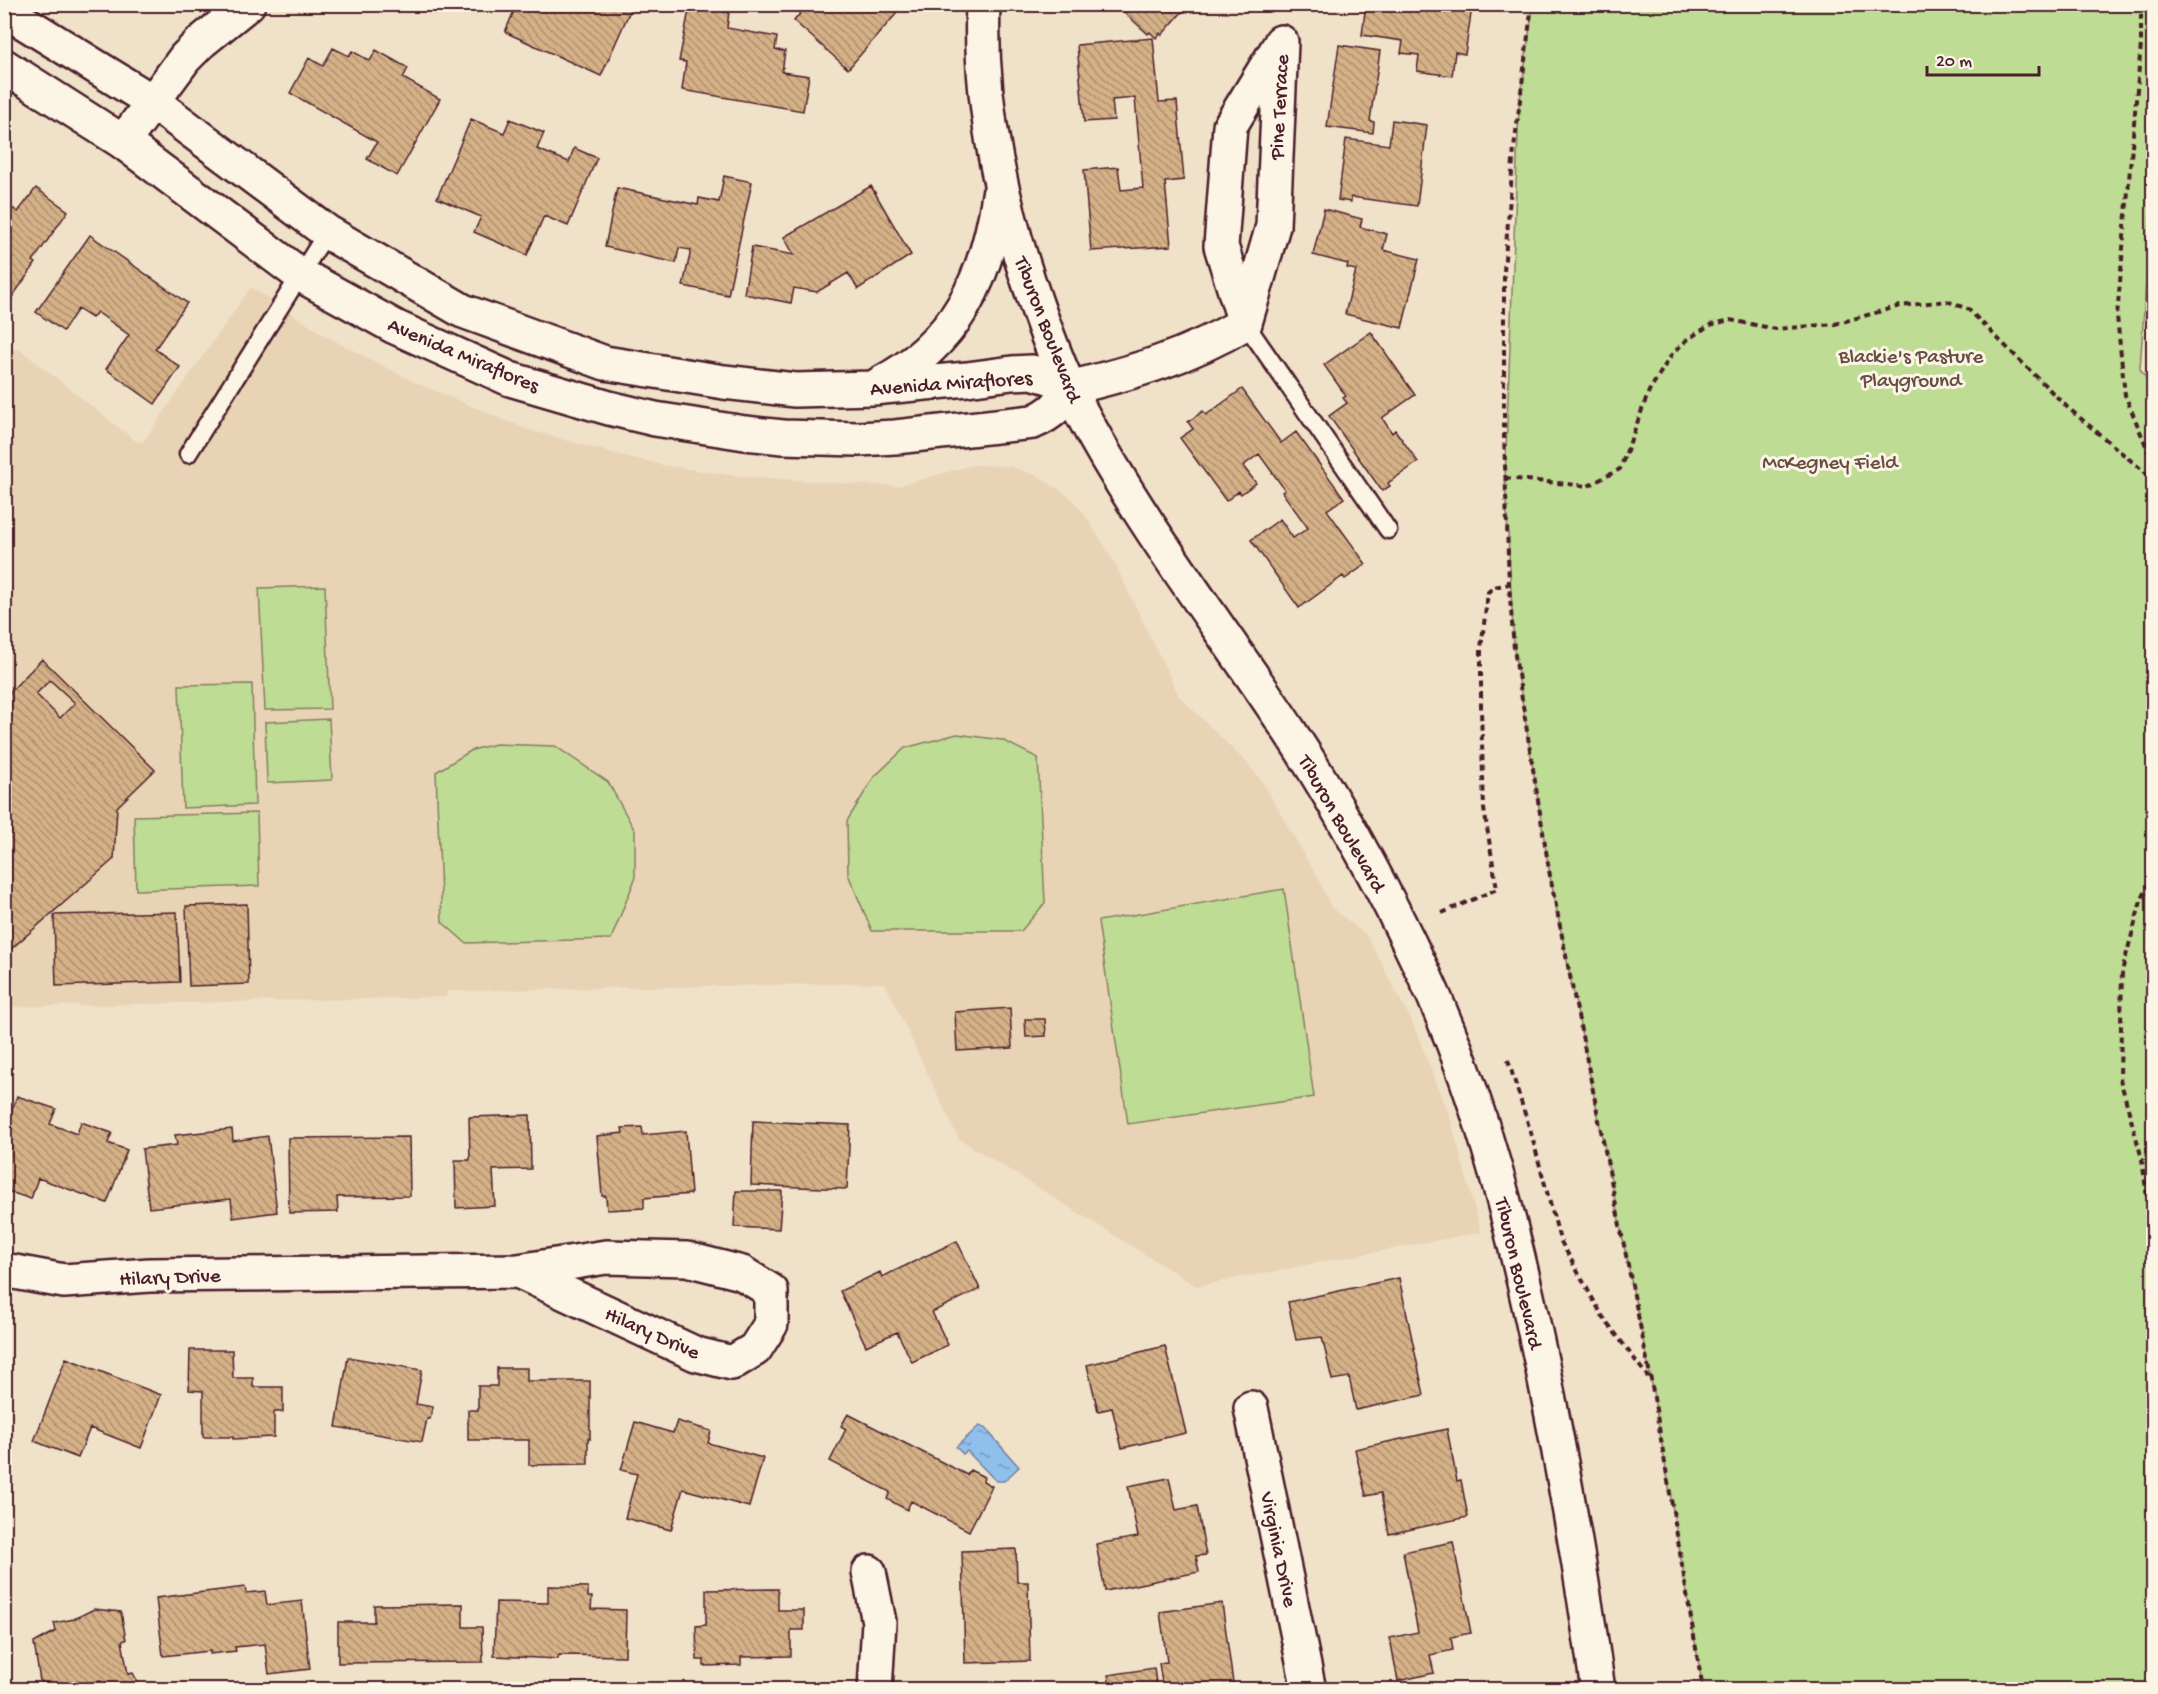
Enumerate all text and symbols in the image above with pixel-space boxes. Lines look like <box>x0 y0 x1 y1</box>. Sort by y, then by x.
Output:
scale bar <box>1927 39 2040 77</box>
text: 20 m <box>1936 52 1972 73</box>
street label: Pine Terrace <box>1266 53 1297 161</box>
street label: Tiburon Boulevard <box>1006 253 1086 408</box>
street label: Avenida Miraflores <box>383 314 543 401</box>
park label: Blackie's Pasture Playground <box>1838 346 1984 395</box>
street label: Avenida Miraflores <box>870 367 1034 404</box>
park label: McKegney Field <box>1762 452 1899 477</box>
street label: Tiburon Boulevard <box>1290 751 1390 899</box>
street label: Tiburon Boulevard <box>1487 1195 1547 1354</box>
street label: Hilary Drive <box>119 1265 222 1294</box>
street label: Hilary Drive <box>600 1303 704 1368</box>
street label: Virginia Drive <box>1252 1489 1301 1611</box>

